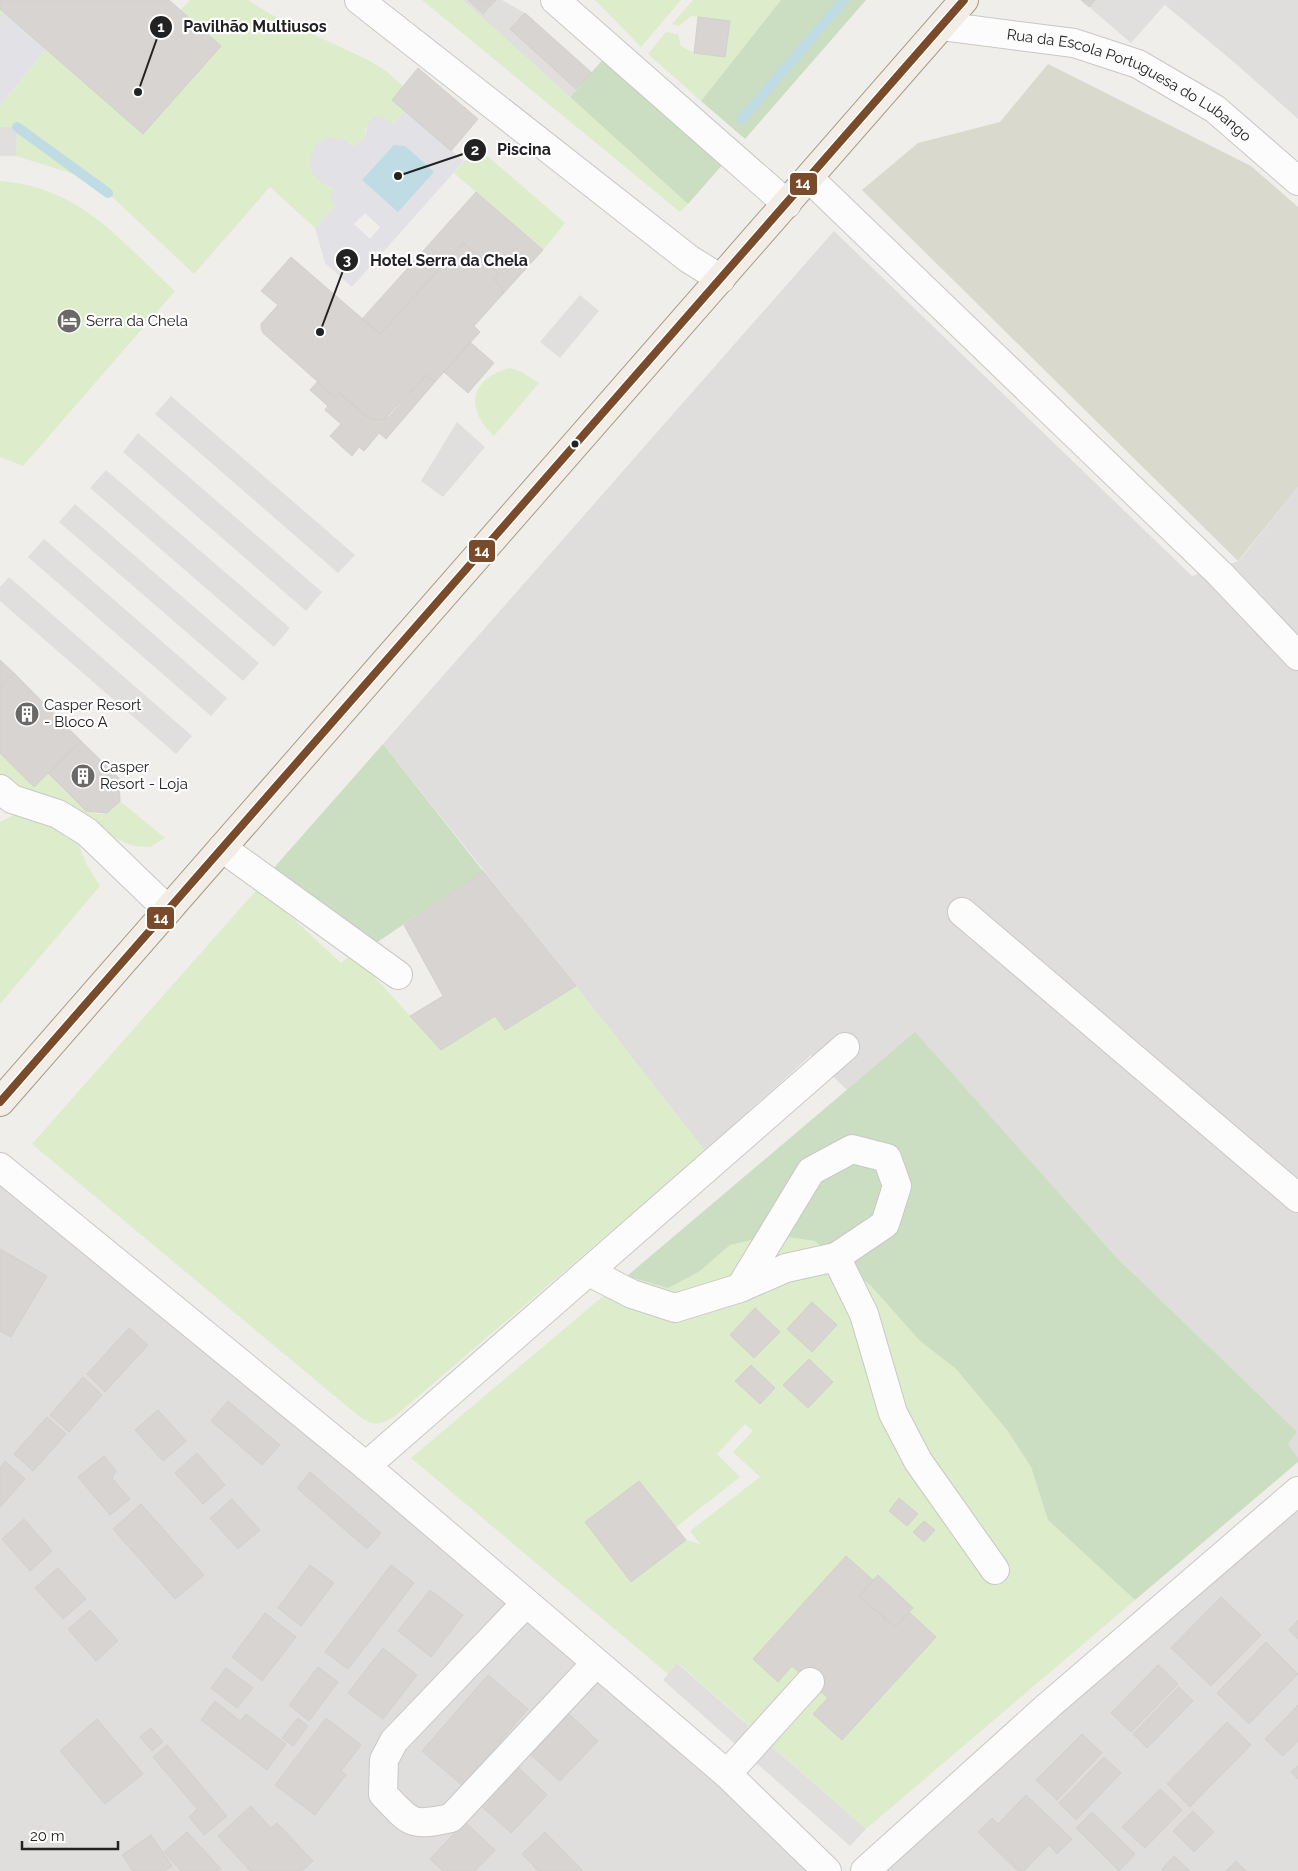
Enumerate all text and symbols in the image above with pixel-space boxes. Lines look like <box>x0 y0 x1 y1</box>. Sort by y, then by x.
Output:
callout: Pavilhão Multiusos <box>148 11 337 42</box>
text: Pavilhão Multiusos <box>183 17 327 36</box>
text: 1 <box>157 18 165 36</box>
street label: Rua da Escola Portuguesa do Lubango <box>1006 25 1255 145</box>
callout: Piscina <box>462 134 561 165</box>
text: Piscina <box>497 140 551 159</box>
text: 2 <box>471 141 479 159</box>
line badge: 14 <box>789 172 818 196</box>
text: 14 <box>796 175 810 191</box>
callout: Hotel Serra da Chela <box>335 245 538 276</box>
text: 3 <box>343 251 351 269</box>
text: Hotel Serra da Chela <box>370 251 528 270</box>
hotel icon: Serra da Chela <box>56 308 82 334</box>
place label: Serra da Chela <box>86 312 188 330</box>
unlabelled marker <box>570 439 580 449</box>
line badge: 14 <box>468 539 496 563</box>
text: 14 <box>475 543 489 559</box>
place label: Casper Resort - Bloco A <box>44 696 141 731</box>
building icon: Casper Resort - Bloco A <box>14 701 40 727</box>
place label: Casper Resort - Loja <box>100 758 188 793</box>
building icon: Casper Resort - Loja <box>70 763 96 789</box>
line badge: 14 <box>146 906 175 930</box>
text: 14 <box>154 910 168 926</box>
scale bar <box>22 1818 119 1850</box>
text: 20 m <box>30 1827 65 1845</box>

